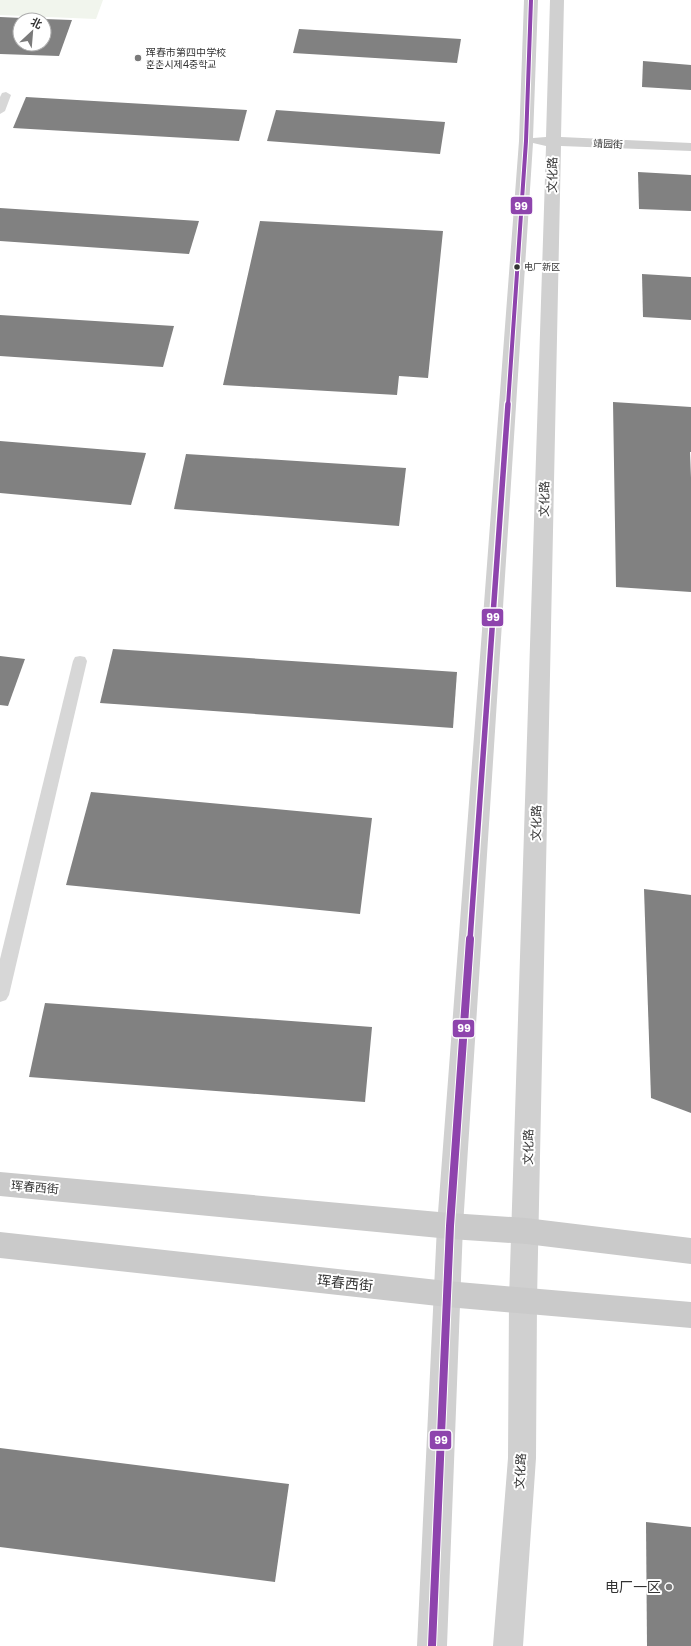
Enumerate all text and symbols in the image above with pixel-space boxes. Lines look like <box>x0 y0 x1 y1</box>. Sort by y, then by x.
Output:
north arrow <box>12 12 52 52</box>
text: 北 <box>28 13 45 33</box>
place label: 珲春市第四中学校 훈춘시제4중학교 <box>146 45 226 72</box>
marker: 珲春市第四中学校 훈춘시제4중학교 <box>133 53 143 63</box>
street label: 靖园街 <box>593 136 623 152</box>
street label: 文化路 <box>543 157 561 193</box>
line badge: 99 <box>510 196 533 215</box>
text: 99 <box>514 198 528 214</box>
place label: 电厂新区 <box>524 261 560 273</box>
marker: 电厂新区 <box>512 262 522 272</box>
street label: 文化路 <box>535 481 553 517</box>
line badge: 99 <box>481 608 504 627</box>
text: 99 <box>486 609 500 625</box>
street label: 文化路 <box>527 805 545 841</box>
line badge: 99 <box>452 1019 475 1038</box>
text: 99 <box>457 1020 471 1036</box>
street label: 文化路 <box>519 1129 537 1165</box>
street label: 珲春西街 <box>10 1176 60 1198</box>
street label: 珲春西街 <box>316 1270 374 1296</box>
line badge: 99 <box>429 1430 452 1450</box>
text: 99 <box>434 1432 448 1448</box>
street label: 文化路 <box>511 1453 529 1489</box>
place label: 电厂一区 <box>605 1577 661 1597</box>
marker: 电厂一区 <box>664 1582 674 1592</box>

